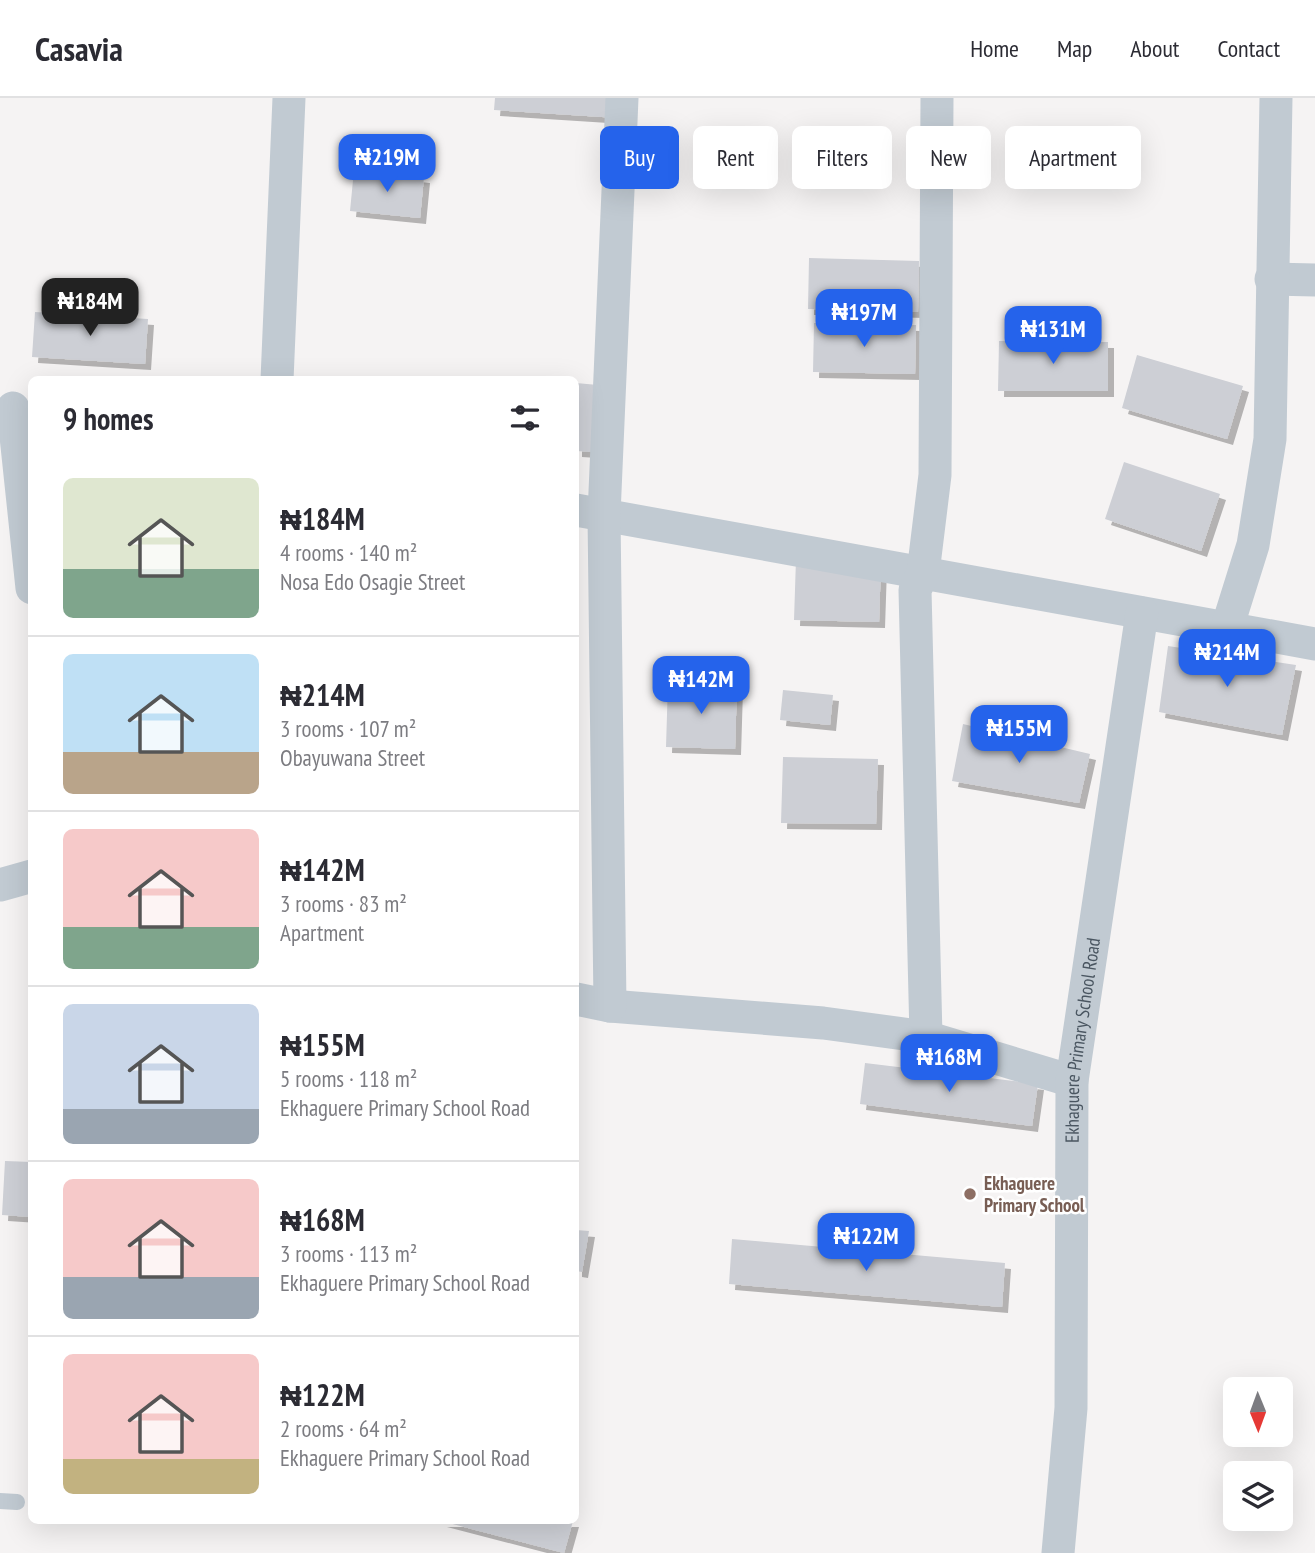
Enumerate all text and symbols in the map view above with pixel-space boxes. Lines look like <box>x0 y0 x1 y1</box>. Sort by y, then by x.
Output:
text: Casavia <box>35 27 123 70</box>
text: Home <box>970 33 1019 64</box>
text: Map <box>1057 33 1092 64</box>
text: About <box>1130 33 1179 64</box>
text: Contact <box>1217 33 1280 64</box>
chip: Buy <box>600 126 679 189</box>
chip: Rent <box>693 126 778 189</box>
chip: Filters <box>792 126 892 189</box>
chip: New <box>906 126 991 189</box>
chip: Apartment <box>1005 126 1141 189</box>
pin: ₦219M <box>338 134 436 194</box>
text: ₦219M <box>355 142 419 171</box>
pin: ₦184M <box>41 278 139 338</box>
text: ₦184M <box>58 286 122 315</box>
pin: ₦197M <box>815 289 913 349</box>
text: ₦197M <box>832 297 896 326</box>
pin: ₦131M <box>1004 306 1102 366</box>
text: ₦131M <box>1021 314 1085 343</box>
text: 9 homes <box>63 399 154 438</box>
icon: filters <box>506 399 544 437</box>
text: ₦184M <box>280 499 365 538</box>
icon: home <box>119 506 203 590</box>
text: 4 rooms · 140 m² <box>280 538 417 567</box>
text: Nosa Edo Osagie Street <box>280 567 465 596</box>
pin: ₦214M <box>1178 630 1276 689</box>
text: ₦214M <box>1195 637 1259 666</box>
pin: ₦142M <box>652 656 750 716</box>
text: ₦142M <box>669 664 733 693</box>
text: ₦214M <box>280 675 365 714</box>
icon: home <box>119 682 203 766</box>
pin: ₦155M <box>970 706 1068 765</box>
text: ₦155M <box>987 713 1051 742</box>
text: 3 rooms · 107 m² <box>280 714 416 743</box>
text: Obayuwana Street <box>280 743 425 772</box>
text: ₦142M <box>280 850 365 889</box>
icon: home <box>119 857 203 941</box>
text: 3 rooms · 83 m² <box>280 889 407 918</box>
text: Apartment <box>280 918 364 947</box>
street label: Ekhaguere Primary School Road <box>1060 936 1105 1143</box>
text: ₦155M <box>280 1025 365 1064</box>
icon: home <box>119 1032 203 1116</box>
pin: ₦168M <box>900 1034 998 1094</box>
text: ₦168M <box>917 1042 981 1071</box>
text: 5 rooms · 118 m² <box>280 1064 417 1093</box>
text: Ekhaguere Primary School Road <box>280 1093 530 1122</box>
place label: Ekhaguere Primary School <box>984 1171 1085 1217</box>
marker: Ekhaguere Primary School <box>962 1186 978 1202</box>
text: ₦168M <box>280 1200 365 1239</box>
icon: home <box>119 1207 203 1291</box>
pin: ₦122M <box>817 1214 915 1273</box>
text: ₦122M <box>834 1221 898 1250</box>
text: 3 rooms · 113 m² <box>280 1239 417 1268</box>
text: Ekhaguere Primary School Road <box>280 1268 530 1297</box>
text: ₦122M <box>280 1375 365 1414</box>
north arrow <box>1223 1377 1293 1447</box>
map controls <box>1223 1377 1293 1531</box>
icon: home <box>119 1382 203 1466</box>
text: 2 rooms · 64 m² <box>280 1414 407 1443</box>
text: Ekhaguere Primary School Road <box>280 1443 530 1472</box>
button: layers <box>1223 1461 1293 1531</box>

